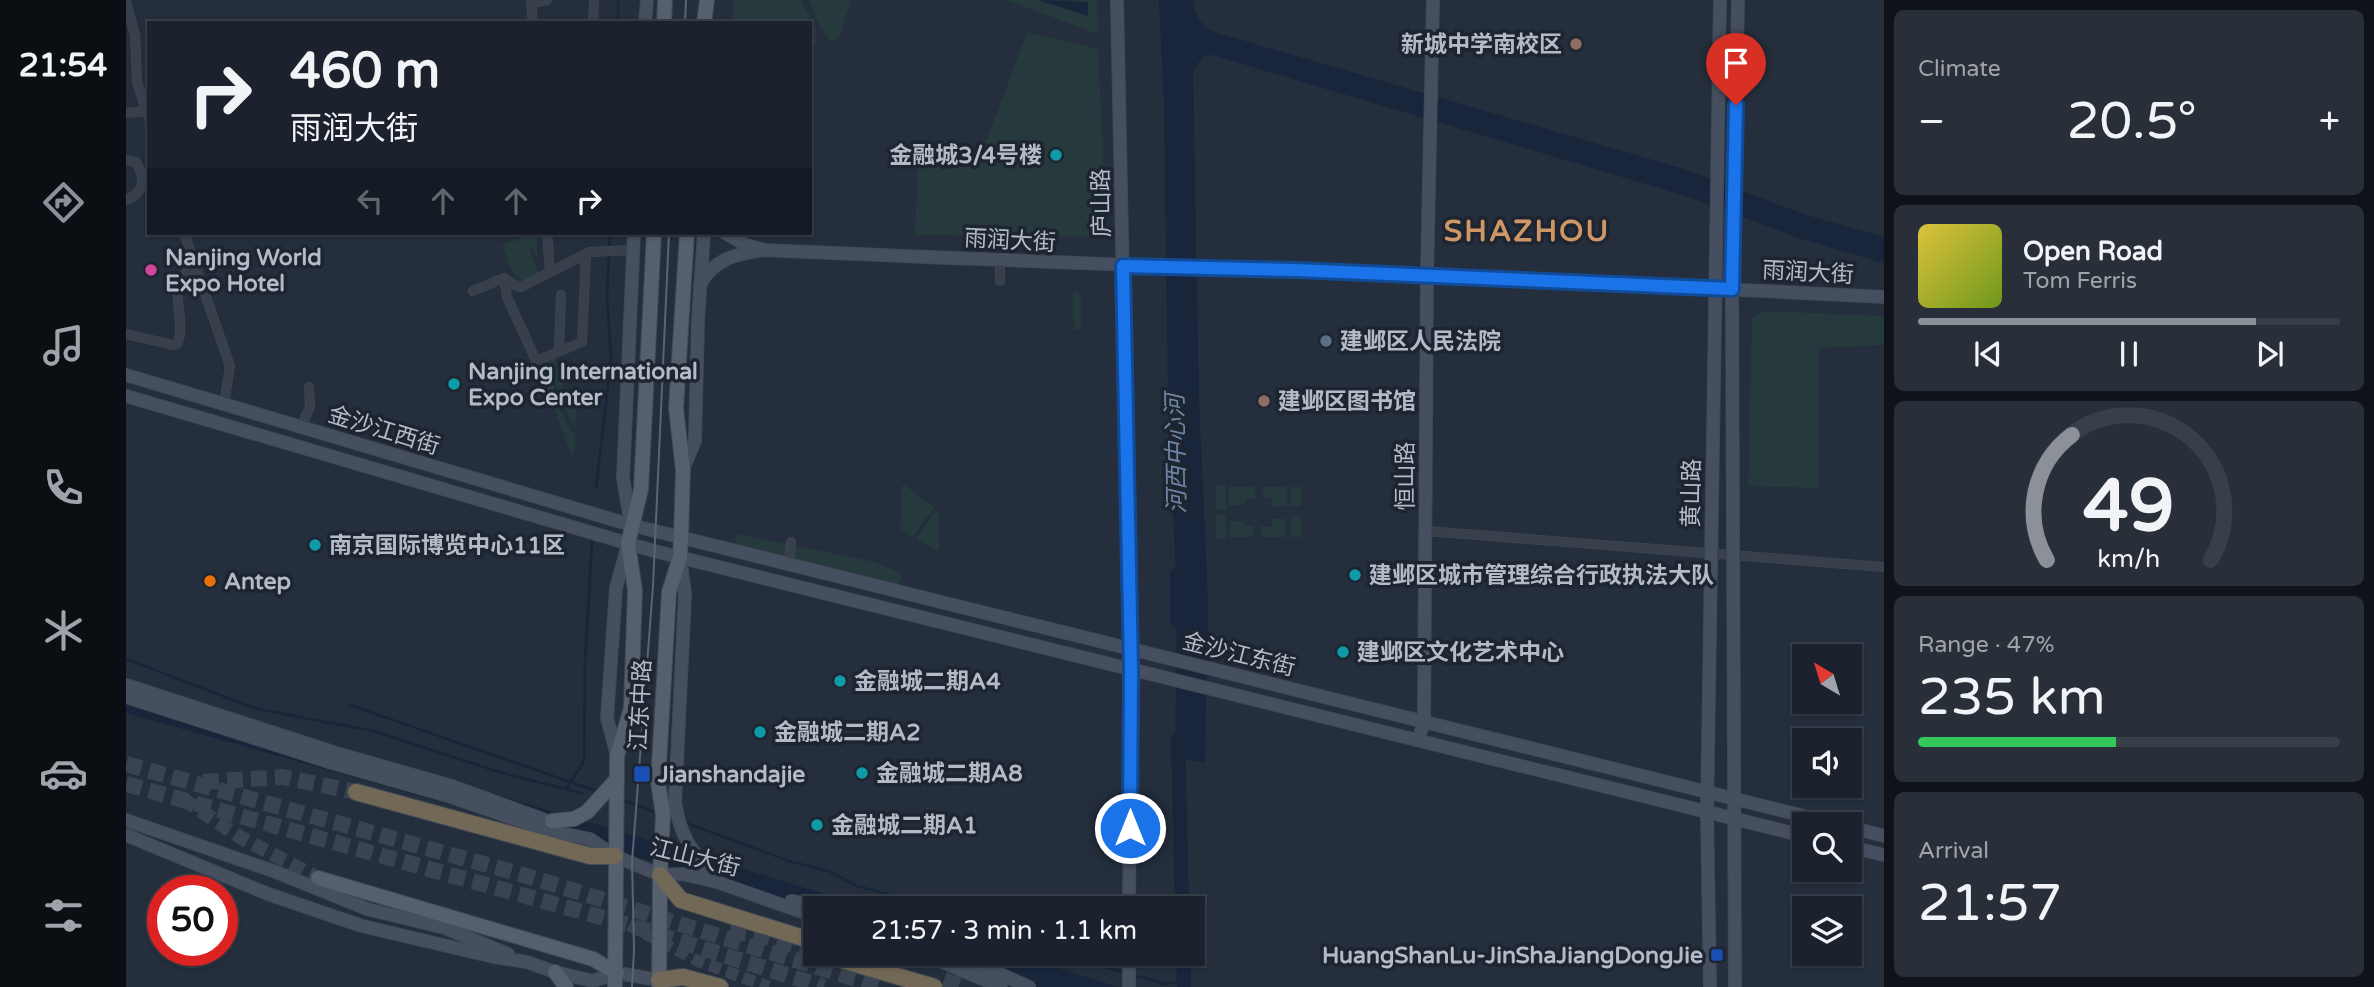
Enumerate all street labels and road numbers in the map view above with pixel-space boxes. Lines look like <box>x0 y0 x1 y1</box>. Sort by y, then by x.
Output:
street label: 庐山路 <box>1087 168 1117 238</box>
street label: 雨润大街 <box>963 225 1057 257</box>
street label: 雨润大街 <box>1761 257 1855 289</box>
street label: 金沙江西街 <box>325 401 443 461</box>
street label: 恒山路 <box>1392 442 1420 511</box>
street label: 黄山路 <box>1677 458 1707 528</box>
street label: 金沙江东街 <box>1180 627 1298 682</box>
street label: 江东中路 <box>625 658 657 752</box>
street label: 江山大街 <box>647 833 743 883</box>

